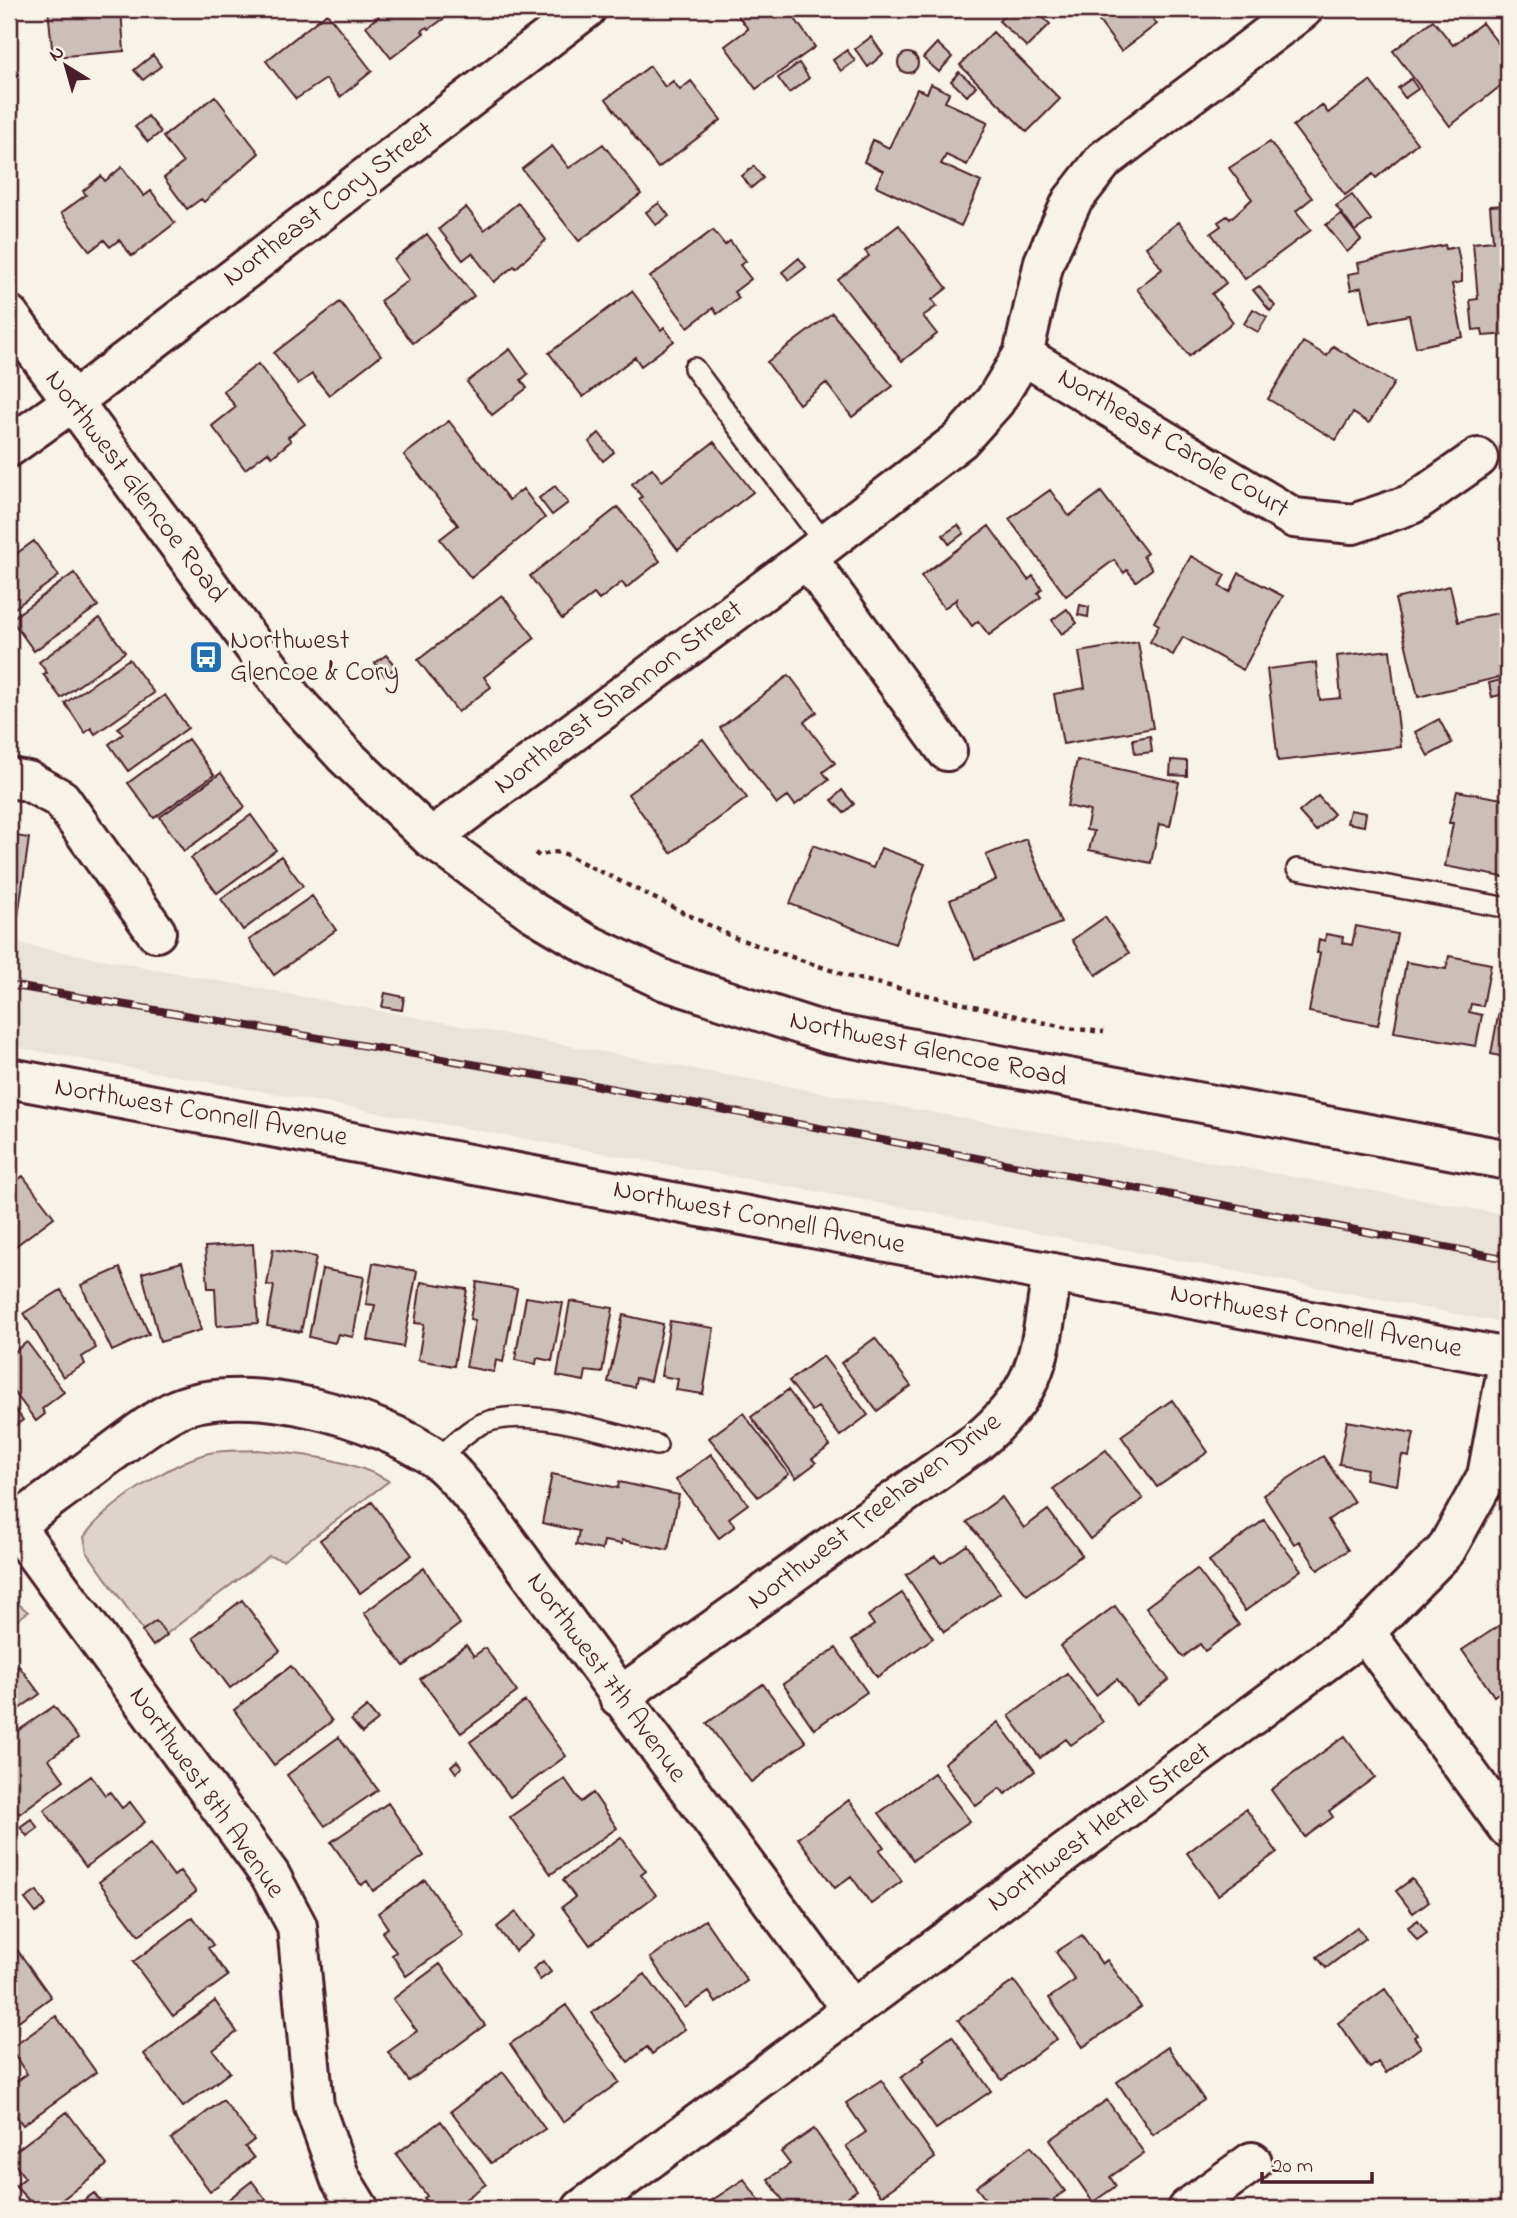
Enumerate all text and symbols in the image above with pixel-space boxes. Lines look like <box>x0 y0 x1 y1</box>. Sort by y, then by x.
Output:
north arrow <box>32 32 102 102</box>
text: N <box>44 40 71 69</box>
street label: Northeast Cory Street <box>215 112 443 298</box>
street label: Northeast Carole Court <box>1049 358 1297 530</box>
street label: Northwest Glencoe Road <box>34 362 237 612</box>
street label: Northeast Shannon Street <box>486 590 752 806</box>
place label: Northwest Glencoe & Cory <box>230 621 399 694</box>
bus stop icon: Northwest Glencoe & Cory <box>187 638 225 676</box>
street label: Northwest Glencoe Road <box>786 1001 1071 1099</box>
street label: Northwest Connell Avenue <box>51 1067 351 1159</box>
street label: Northwest Connell Avenue <box>609 1170 909 1267</box>
street label: Northwest Connell Avenue <box>1166 1274 1466 1371</box>
street label: Northwest Treehaven Drive <box>740 1403 1011 1621</box>
street label: Northwest 7th Avenue <box>516 1564 697 1792</box>
street label: Northwest 8th Avenue <box>117 1679 295 1908</box>
street label: Northwest Hertel Street <box>979 1733 1221 1923</box>
scale bar <box>1262 2141 1372 2185</box>
text: 20 m <box>1272 2152 1313 2182</box>

